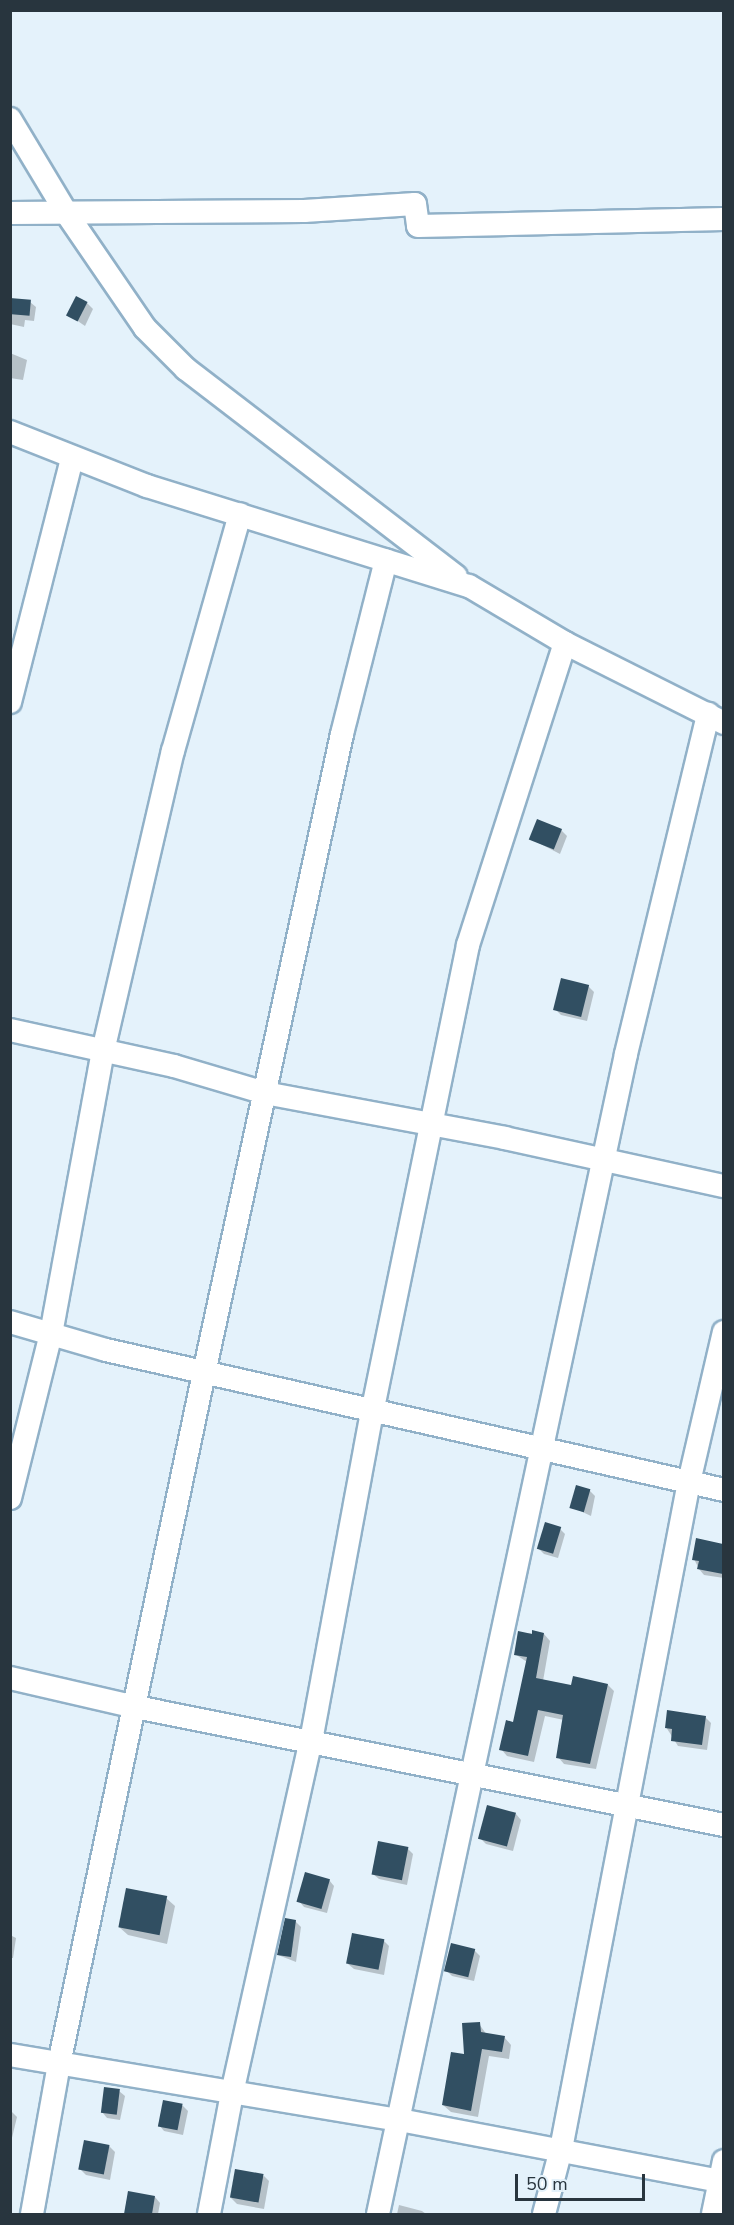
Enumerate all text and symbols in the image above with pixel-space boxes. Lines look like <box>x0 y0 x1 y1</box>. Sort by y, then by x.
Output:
scale bar <box>518 2162 648 2200</box>
text: 50 m <box>526 2172 568 2196</box>

